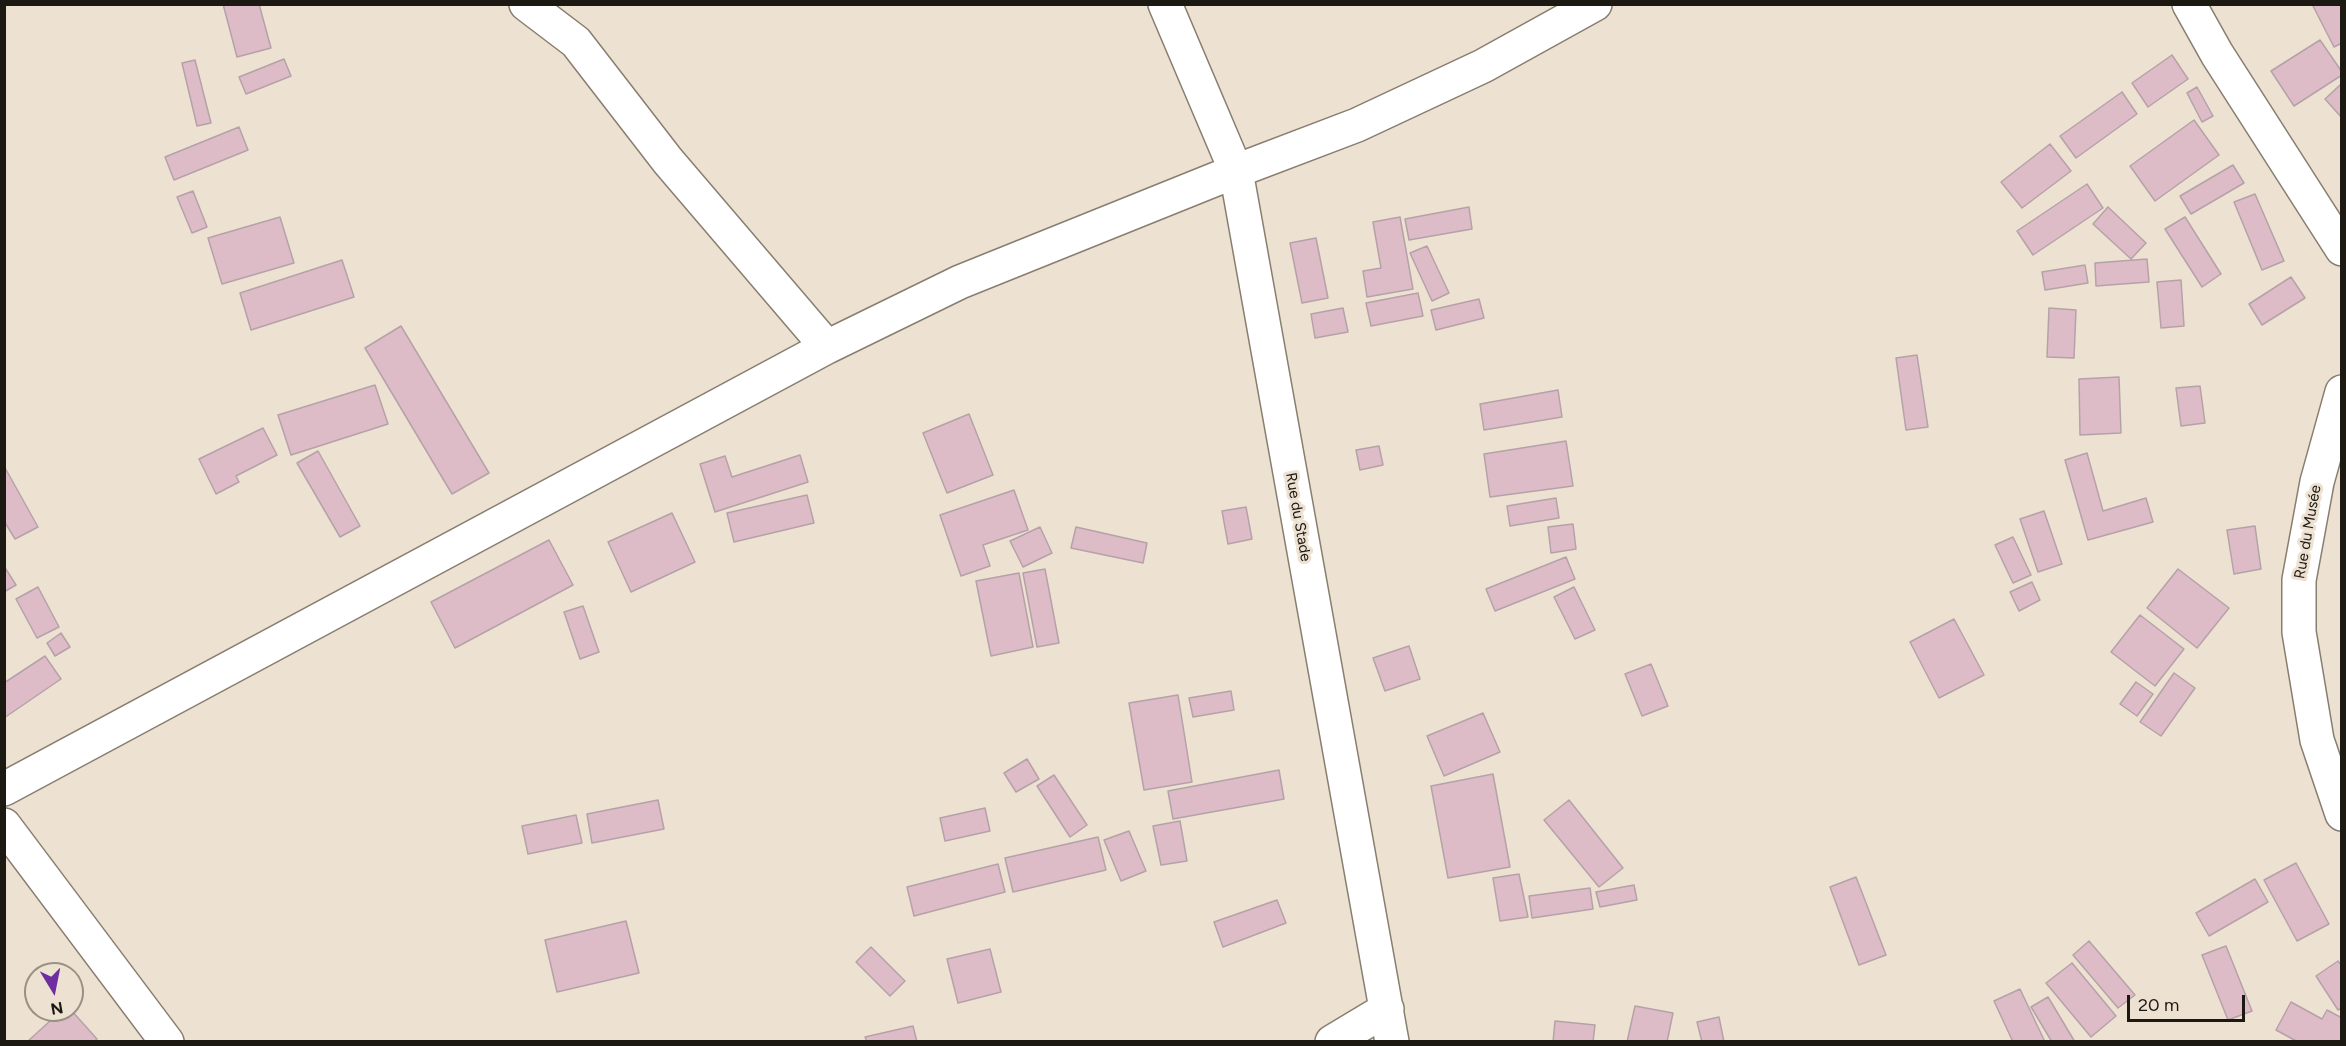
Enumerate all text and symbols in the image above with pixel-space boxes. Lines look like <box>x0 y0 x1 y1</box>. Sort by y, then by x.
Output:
street label: Rue du Stade <box>1281 471 1315 563</box>
street label: Rue du Musée <box>2291 484 2325 580</box>
north arrow <box>24 962 84 1022</box>
scale bar <box>2130 983 2248 1021</box>
text: 20 m <box>2138 994 2179 1016</box>
text: N <box>49 998 65 1019</box>

